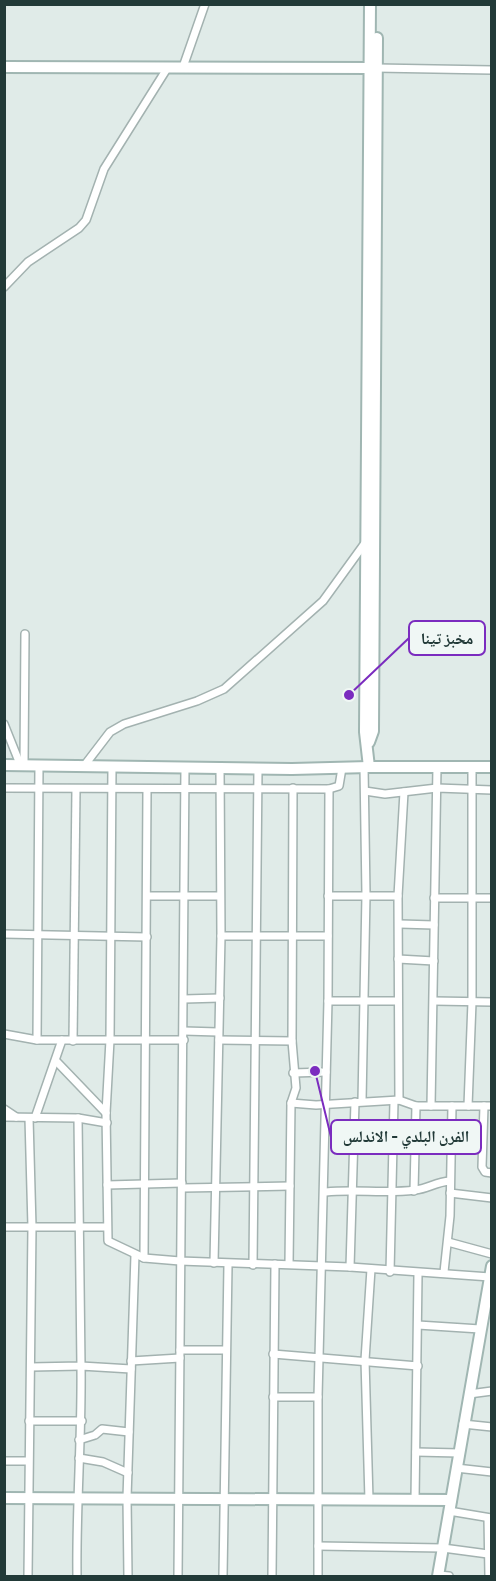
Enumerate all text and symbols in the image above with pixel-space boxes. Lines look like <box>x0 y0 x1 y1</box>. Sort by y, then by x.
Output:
callout: مخبز تينا <box>409 621 485 655</box>
text: مخبز تينا <box>421 628 473 648</box>
callout: الفرن البلدي - الاندلس <box>331 1120 481 1154</box>
text: الفرن البلدي - الاندلس <box>343 1126 469 1149</box>

